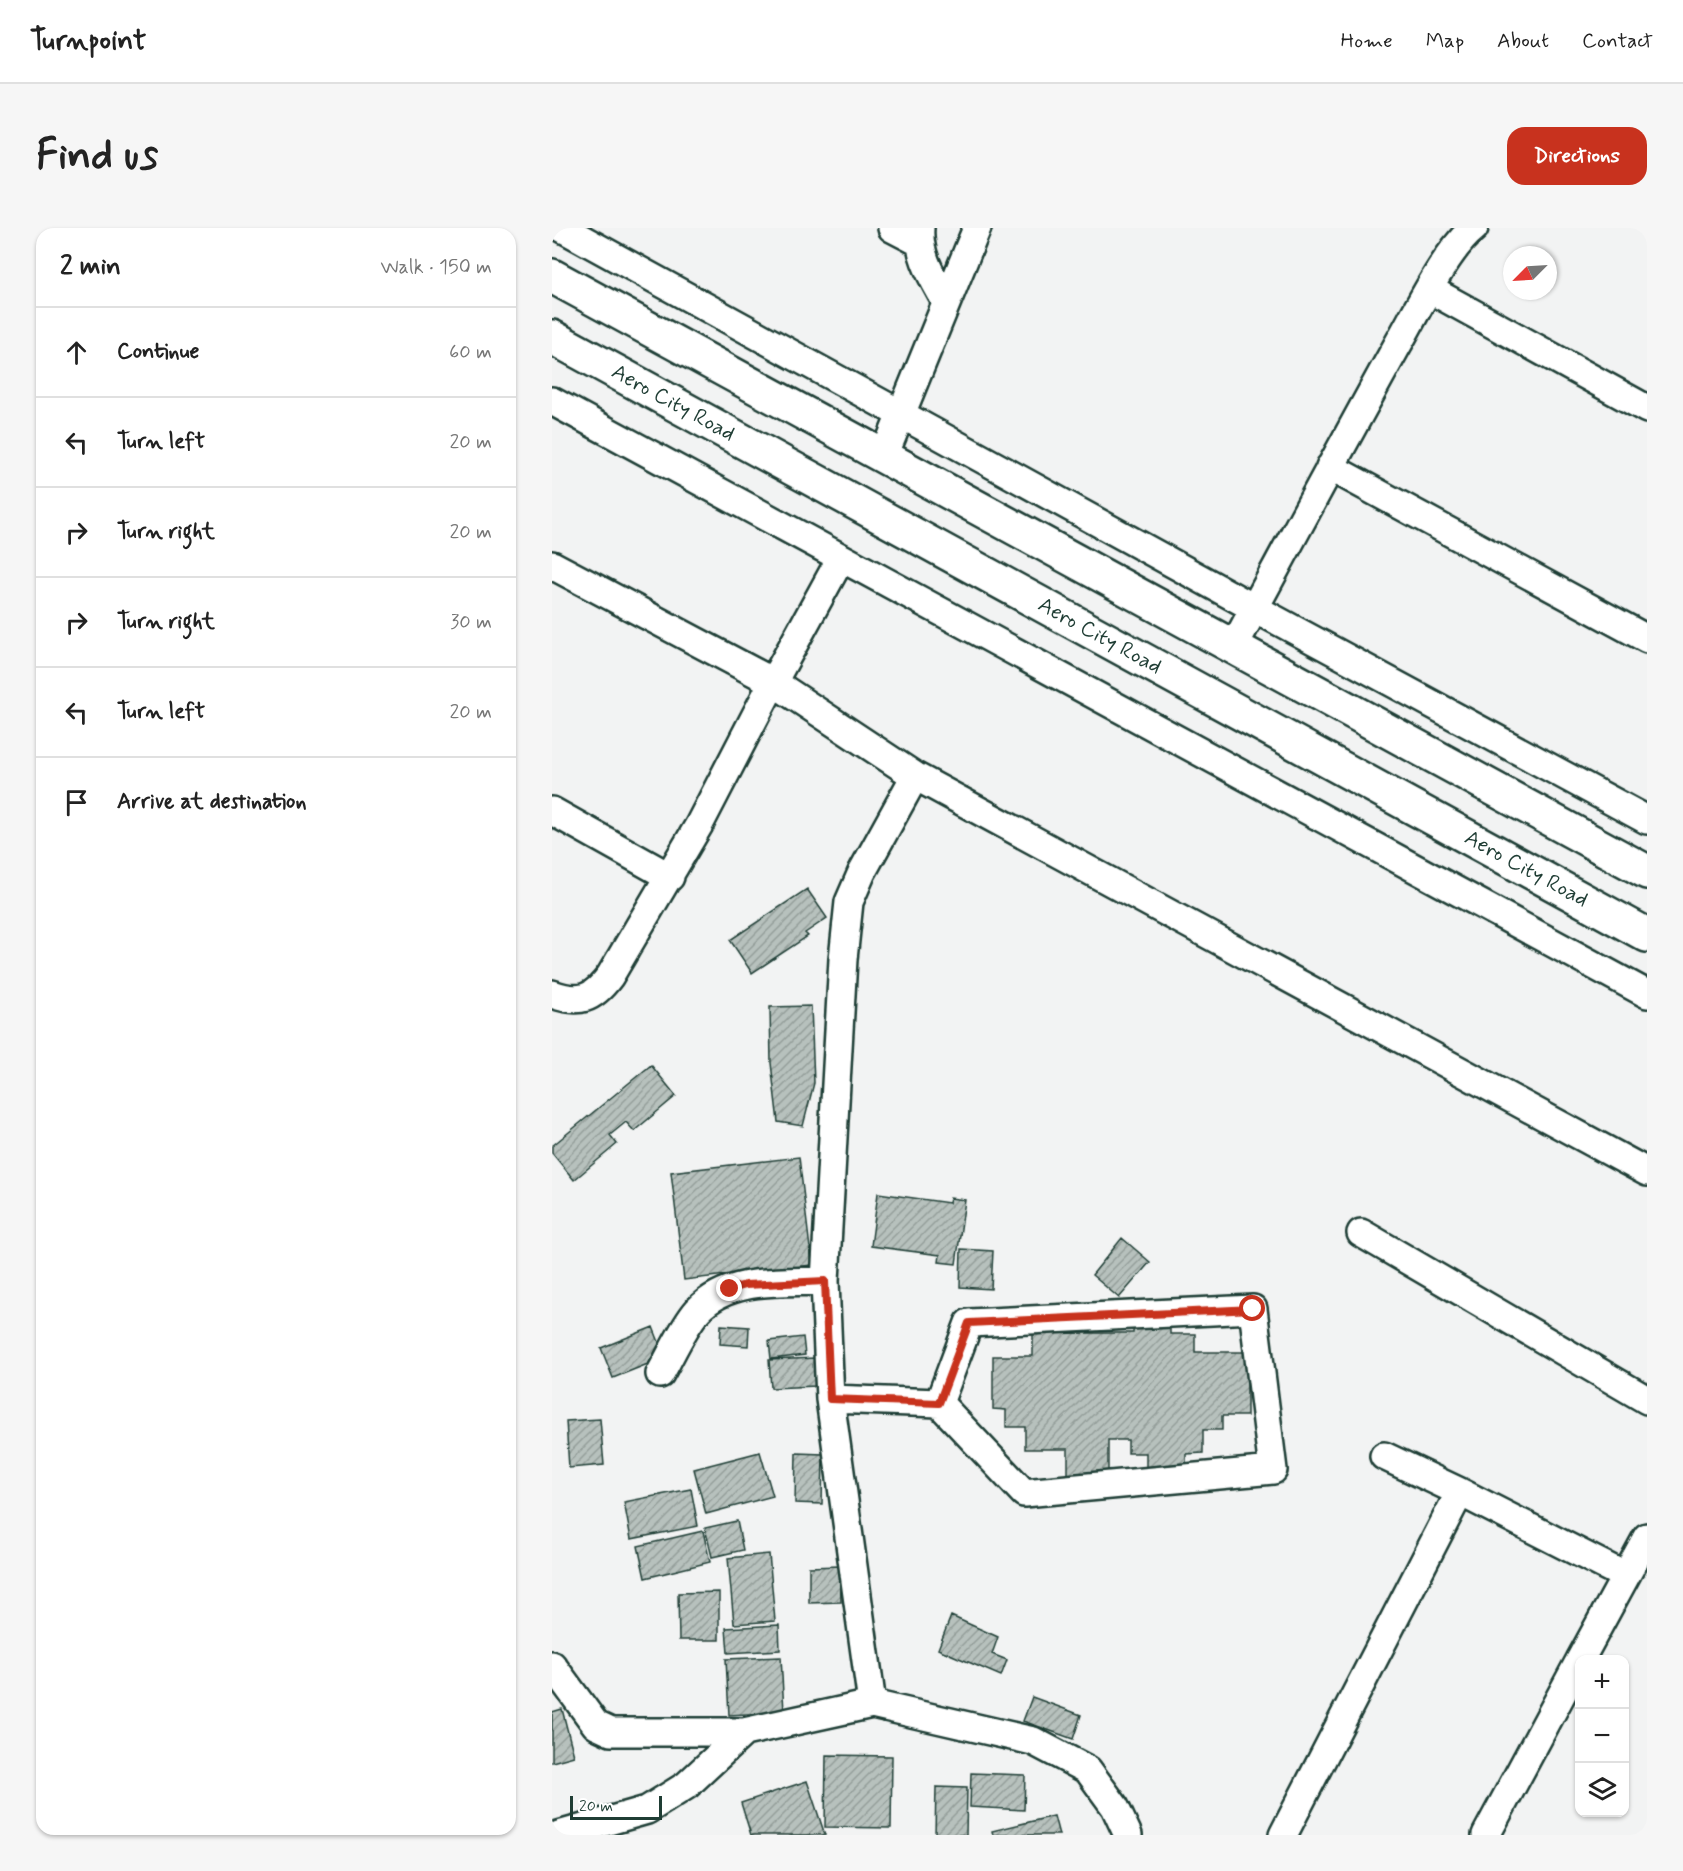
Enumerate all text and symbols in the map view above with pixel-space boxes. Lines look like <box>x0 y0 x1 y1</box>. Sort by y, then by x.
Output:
text: Turnpoint <box>30 23 146 60</box>
text: Home <box>1341 27 1393 55</box>
text: Map <box>1426 27 1464 55</box>
text: About <box>1497 27 1549 55</box>
text: Contact <box>1582 27 1653 55</box>
button: Directions <box>1507 127 1647 185</box>
text: Find us <box>36 129 158 184</box>
north arrow <box>1503 246 1557 300</box>
text: 2 min <box>60 250 121 284</box>
text: Walk · 150 m <box>380 254 492 281</box>
icon: ahead <box>60 336 93 369</box>
text: Continue <box>117 338 199 366</box>
text: 60 m <box>449 339 492 366</box>
street label: Aero City Road <box>606 358 740 448</box>
icon: left <box>60 426 93 459</box>
text: Turn left <box>117 428 205 456</box>
text: 20 m <box>449 429 492 456</box>
icon: right <box>60 516 93 549</box>
text: Turn right <box>117 518 215 546</box>
text: 20 m <box>449 519 492 546</box>
street label: Aero City Road <box>1033 591 1166 681</box>
icon: right <box>60 606 93 639</box>
text: Turn right <box>117 608 215 636</box>
text: 30 m <box>450 609 492 636</box>
icon: left <box>60 696 93 729</box>
text: Turn left <box>117 698 205 726</box>
text: 20 m <box>449 699 492 726</box>
icon: arrive <box>60 786 93 819</box>
text: Arrive at destination <box>117 788 307 816</box>
street label: Aero City Road <box>1459 824 1593 914</box>
route end <box>716 1275 742 1301</box>
route start <box>1239 1295 1265 1321</box>
map controls <box>1575 1655 1629 1817</box>
button: + <box>1575 1655 1629 1709</box>
button: − <box>1575 1709 1629 1763</box>
button: layers <box>1575 1763 1629 1817</box>
scale bar <box>570 1793 662 1820</box>
text: 20 m <box>579 1796 613 1817</box>

